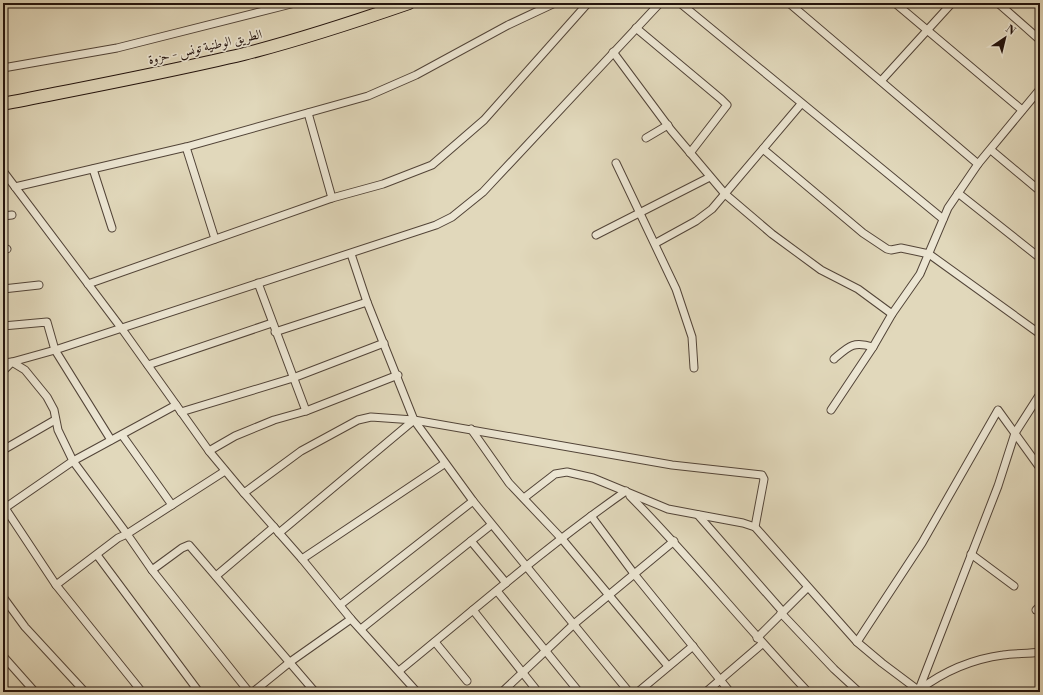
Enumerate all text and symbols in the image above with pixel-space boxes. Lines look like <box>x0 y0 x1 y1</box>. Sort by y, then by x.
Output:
north arrow <box>985 18 1025 58</box>
text: N <box>1003 22 1018 39</box>
street label: الطريق الوطنية تونس - حزوة <box>146 26 264 69</box>

